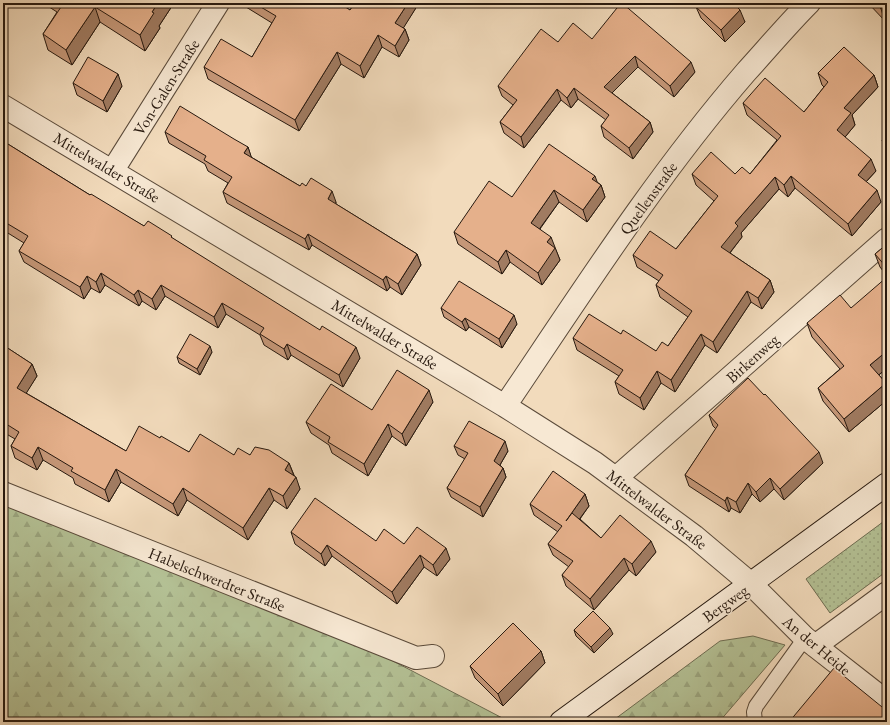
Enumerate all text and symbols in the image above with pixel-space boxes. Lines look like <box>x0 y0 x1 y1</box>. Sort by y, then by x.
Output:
street label: Von-Galen-Straße <box>129 35 204 139</box>
street label: Mittelwalder Straße <box>50 127 164 208</box>
street label: Quellenstraße <box>615 158 682 239</box>
street label: Mittelwalder Straße <box>328 294 442 375</box>
street label: Birkenweg <box>721 328 784 388</box>
street label: Mittelwalder Straße <box>602 465 711 554</box>
street label: Habelschwerdter Straße <box>145 542 288 616</box>
street label: Bergweg <box>698 579 753 627</box>
street label: An der Heide <box>777 610 855 680</box>

